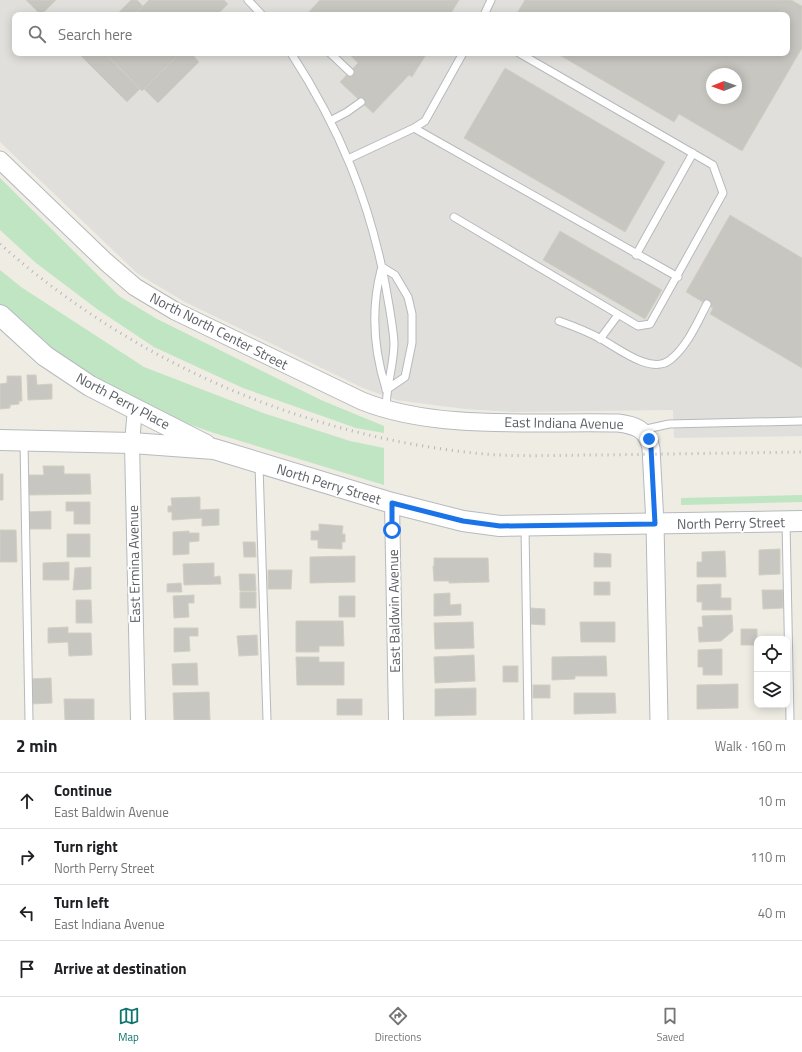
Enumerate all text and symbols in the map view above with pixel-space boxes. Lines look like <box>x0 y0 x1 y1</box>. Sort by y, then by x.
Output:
search box <box>12 12 790 56</box>
icon: search <box>26 23 48 45</box>
text: Search here <box>58 23 132 46</box>
north arrow <box>706 68 742 104</box>
street label: North North Center Street <box>147 287 292 375</box>
street label: North Perry Place <box>73 367 174 434</box>
street label: East Indiana Avenue <box>504 411 624 434</box>
route end <box>640 430 658 448</box>
street label: North Perry Street <box>274 458 384 509</box>
street label: East Ermina Avenue <box>122 505 145 623</box>
street label: North Perry Street <box>677 511 785 534</box>
route start <box>383 521 401 539</box>
street label: East Baldwin Avenue <box>382 549 405 673</box>
map controls <box>754 636 790 708</box>
button: locate <box>754 636 790 672</box>
button: layers <box>754 672 790 708</box>
text: 2 min <box>16 733 57 759</box>
text: Walk · 160 m <box>715 736 786 756</box>
text: Continue <box>54 779 112 802</box>
icon: ahead <box>16 790 38 812</box>
text: 10 m <box>758 791 786 811</box>
text: East Baldwin Avenue <box>54 802 169 822</box>
text: Turn right <box>54 835 118 858</box>
icon: right <box>16 846 38 868</box>
text: 110 m <box>750 847 786 867</box>
text: North Perry Street <box>54 858 154 878</box>
text: Turn left <box>54 891 109 914</box>
icon: left <box>16 902 38 924</box>
text: 40 m <box>758 903 786 923</box>
text: East Indiana Avenue <box>54 914 165 934</box>
text: Arrive at destination <box>54 957 187 980</box>
icon: arrive <box>16 958 38 980</box>
tab: Map <box>118 1005 140 1045</box>
tab: Directions <box>375 1005 421 1045</box>
tab: Saved <box>656 1005 684 1045</box>

